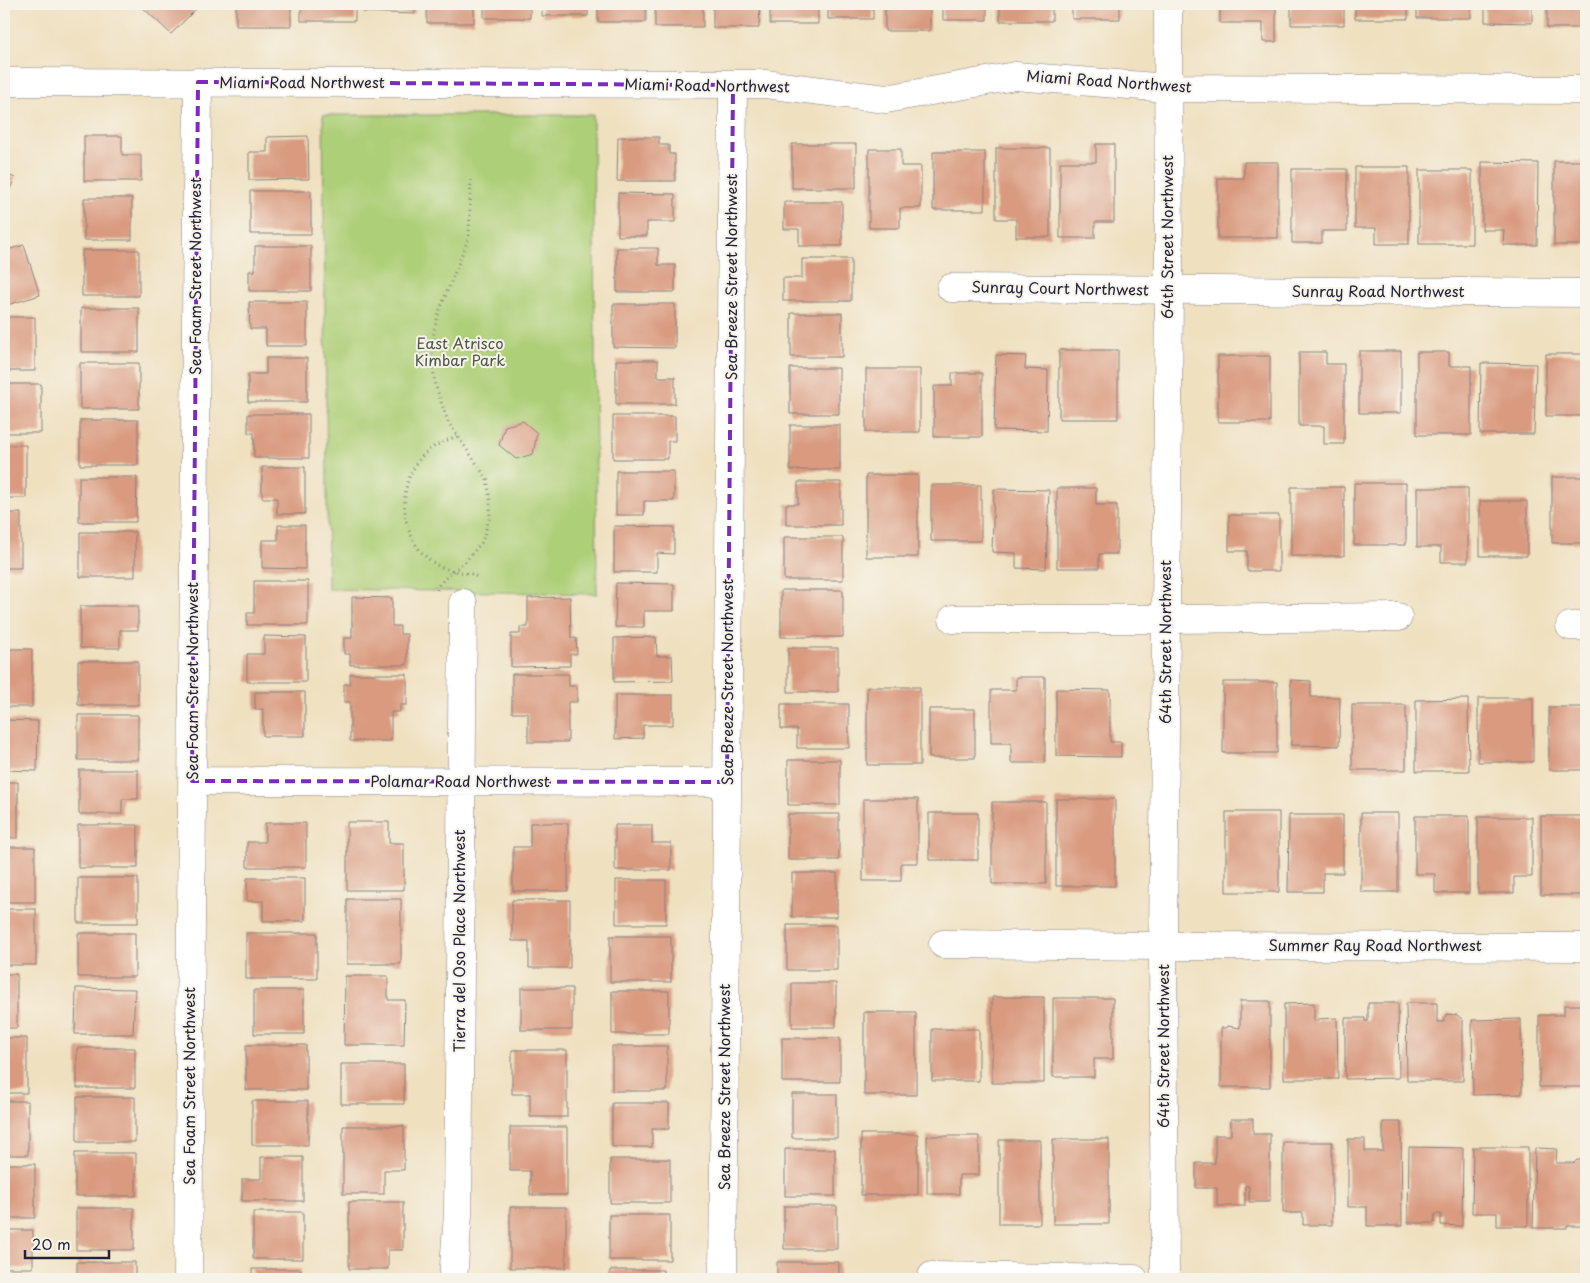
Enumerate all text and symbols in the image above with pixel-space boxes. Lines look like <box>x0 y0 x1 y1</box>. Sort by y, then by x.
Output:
street label: Miami Road Northwest <box>1026 63 1193 98</box>
street label: Miami Road Northwest <box>219 70 385 93</box>
street label: Miami Road Northwest <box>624 72 790 97</box>
street label: 64th Street Northwest <box>1155 155 1178 319</box>
street label: Sea Breeze Street Northwest <box>719 174 742 380</box>
street label: Sea Foam Street Northwest <box>183 177 206 375</box>
street label: Sunray Court Northwest <box>971 274 1149 301</box>
street label: Sunray Road Northwest <box>1291 279 1465 302</box>
park label: East Atrisco Kimbar Park <box>415 331 505 371</box>
street label: 64th Street Northwest <box>1153 560 1176 724</box>
street label: Sea Breeze Street Northwest <box>715 579 738 785</box>
street label: Sea Foam Street Northwest <box>180 582 203 780</box>
street label: Polamar Road Northwest <box>370 769 550 792</box>
street label: Tierra del Oso Place Northwest <box>447 830 470 1052</box>
street label: Summer Ray Road Northwest <box>1268 933 1482 956</box>
street label: 64th Street Northwest <box>1151 964 1174 1128</box>
street label: Sea Breeze Street Northwest <box>712 984 735 1190</box>
street label: Sea Foam Street Northwest <box>177 987 200 1185</box>
scale bar <box>25 1228 109 1260</box>
text: 20 m <box>32 1232 71 1255</box>

